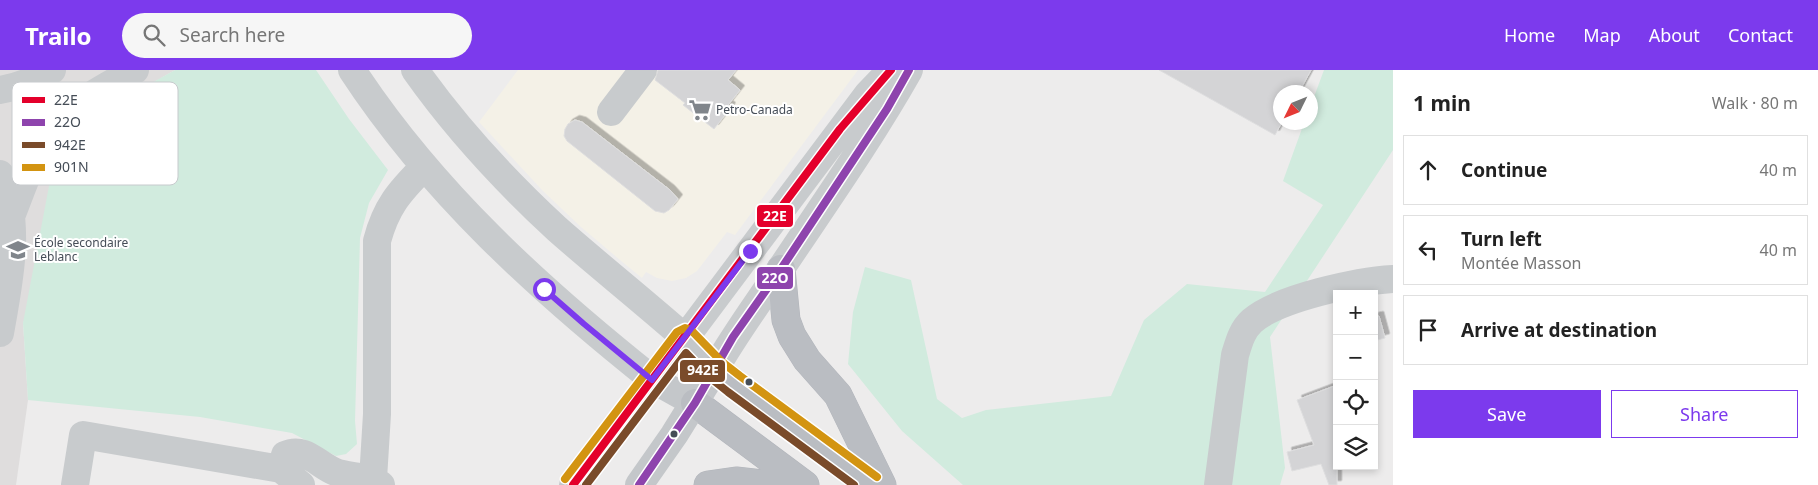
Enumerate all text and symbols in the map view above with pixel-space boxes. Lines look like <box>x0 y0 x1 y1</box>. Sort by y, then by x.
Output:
search box <box>122 13 472 58</box>
text: Trailo <box>25 19 92 52</box>
icon: search <box>140 21 168 49</box>
text: Search here <box>180 22 285 48</box>
text: Home <box>1504 23 1555 47</box>
text: Map <box>1583 23 1621 47</box>
text: About <box>1649 23 1700 47</box>
text: Contact <box>1728 23 1793 47</box>
legend <box>12 82 178 185</box>
north arrow <box>1273 85 1318 130</box>
text: 1 min <box>1413 89 1471 117</box>
text: 22E <box>54 90 78 109</box>
text: Walk · 80 m <box>1712 92 1798 114</box>
supermarket icon: Petro-Canada <box>687 97 713 123</box>
place label: Petro-Canada <box>716 101 793 118</box>
text: 22O <box>54 112 81 131</box>
text: 942E <box>54 135 86 154</box>
icon: ahead <box>1414 156 1442 184</box>
text: 901N <box>54 157 89 176</box>
text: Continue <box>1461 157 1547 183</box>
text: 40 m <box>1760 159 1797 181</box>
line badge: 22E <box>756 204 794 228</box>
text: 22E <box>763 206 787 225</box>
text: Turn left <box>1461 226 1542 252</box>
place label: École secondaire Leblanc <box>34 234 129 265</box>
icon: left <box>1414 236 1442 264</box>
school or university icon: École secondaire Leblanc <box>5 237 31 263</box>
text: 40 m <box>1760 239 1797 261</box>
route end <box>739 240 762 263</box>
text: Montée Masson <box>1461 252 1581 274</box>
line badge: 22O <box>756 266 794 290</box>
text: 22O <box>761 268 789 287</box>
route start <box>533 278 556 301</box>
map controls <box>1333 290 1378 470</box>
button: + <box>1333 290 1378 335</box>
icon: arrive <box>1414 316 1442 344</box>
text: Arrive at destination <box>1461 317 1657 343</box>
button: − <box>1333 335 1378 380</box>
line badge: 942E <box>679 359 726 383</box>
text: 942E <box>687 360 719 379</box>
unlabelled marker <box>744 377 754 387</box>
button: locate <box>1333 380 1378 425</box>
button: Save <box>1413 390 1601 438</box>
button: Share <box>1611 390 1798 438</box>
button: layers <box>1333 425 1378 470</box>
unlabelled marker <box>669 429 679 439</box>

